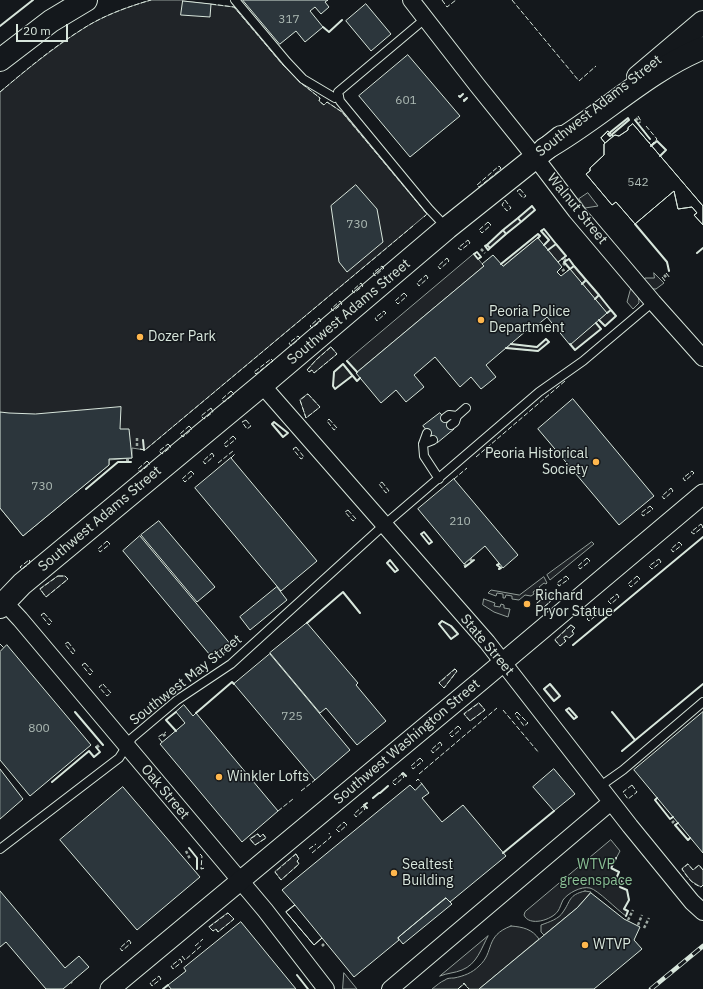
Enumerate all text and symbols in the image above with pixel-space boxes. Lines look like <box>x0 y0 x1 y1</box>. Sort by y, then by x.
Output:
house number: 317 <box>278 13 300 27</box>
scale bar <box>18 16 70 42</box>
text: 20 m <box>23 23 51 38</box>
street label: Southwest Adams Street <box>533 52 665 160</box>
house number: 601 <box>395 94 417 108</box>
street label: Walnut Street <box>543 170 611 248</box>
house number: 542 <box>627 176 649 190</box>
house number: 730 <box>346 218 368 232</box>
street label: Southwest Adams Street <box>284 256 414 368</box>
place label: Peoria Police Department <box>489 304 570 336</box>
marker: Peoria Police Department <box>476 315 486 325</box>
place label: Dozer Park <box>148 329 216 345</box>
marker: Dozer Park <box>135 332 145 342</box>
place label: Peoria Historical Society <box>485 446 588 478</box>
marker: Peoria Historical Society <box>591 457 601 467</box>
street label: Southwest Adams Street <box>35 463 165 575</box>
house number: 730 <box>31 480 53 494</box>
house number: 210 <box>449 515 471 529</box>
place label: Richard Pryor Statue <box>535 588 613 620</box>
marker: Richard Pryor Statue <box>522 599 532 609</box>
street label: State Street <box>457 611 517 679</box>
street label: Southwest May Street <box>127 631 245 729</box>
street label: Southwest Washington Street <box>330 676 484 808</box>
house number: 725 <box>281 710 303 724</box>
house number: 800 <box>28 722 50 736</box>
street label: Oak Street <box>137 761 193 823</box>
place label: Winkler Lofts <box>227 769 309 785</box>
marker: Winkler Lofts <box>214 772 224 782</box>
place label: Sealtest Building <box>402 857 453 890</box>
park label: WTVP greenspace <box>560 857 632 890</box>
marker: Sealtest Building <box>389 868 399 878</box>
place label: WTVP <box>593 937 631 953</box>
marker: WTVP <box>580 940 590 950</box>

